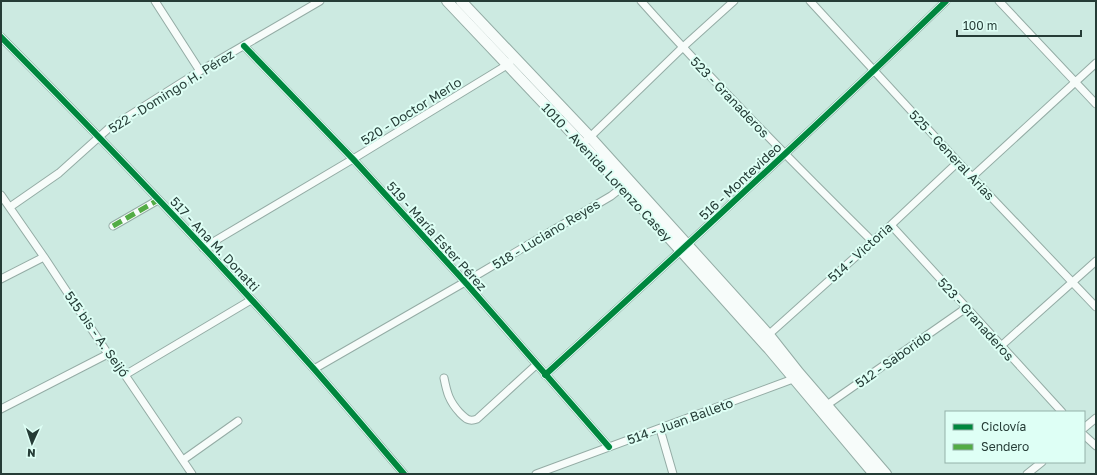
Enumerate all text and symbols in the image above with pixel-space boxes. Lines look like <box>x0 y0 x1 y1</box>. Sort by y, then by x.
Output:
scale bar <box>957 12 1081 38</box>
text: 100 m <box>963 18 997 33</box>
street label: 522 - Domingo H. Pérez <box>105 46 237 136</box>
street label: 523 - Granaderos <box>687 53 773 141</box>
street label: 520 - Doctor Merlo <box>358 74 464 148</box>
street label: 1010 - Avenida Lorenzo Casey <box>539 99 676 245</box>
street label: 525 - General Arias <box>906 107 998 203</box>
street label: 516 - Montevideo <box>696 139 785 223</box>
street label: 519 - María Ester Pérez <box>384 178 491 294</box>
street label: 517 - Ana M. Donatti <box>167 193 263 295</box>
street label: 518 - Luciano Reyes <box>489 196 603 272</box>
street label: 514 - Victoria <box>824 219 896 285</box>
street label: 523 - Granaderos <box>935 274 1018 364</box>
street label: 515 bis - A. Seijó <box>61 288 133 380</box>
street label: 512 - Saborido <box>852 327 934 391</box>
street label: 514 - Juan Balleto <box>625 394 735 448</box>
legend <box>945 411 1085 463</box>
text: Ciclovía <box>981 419 1026 434</box>
north arrow <box>12 423 52 463</box>
text: Sendero <box>981 439 1029 454</box>
text: N <box>27 447 36 460</box>

